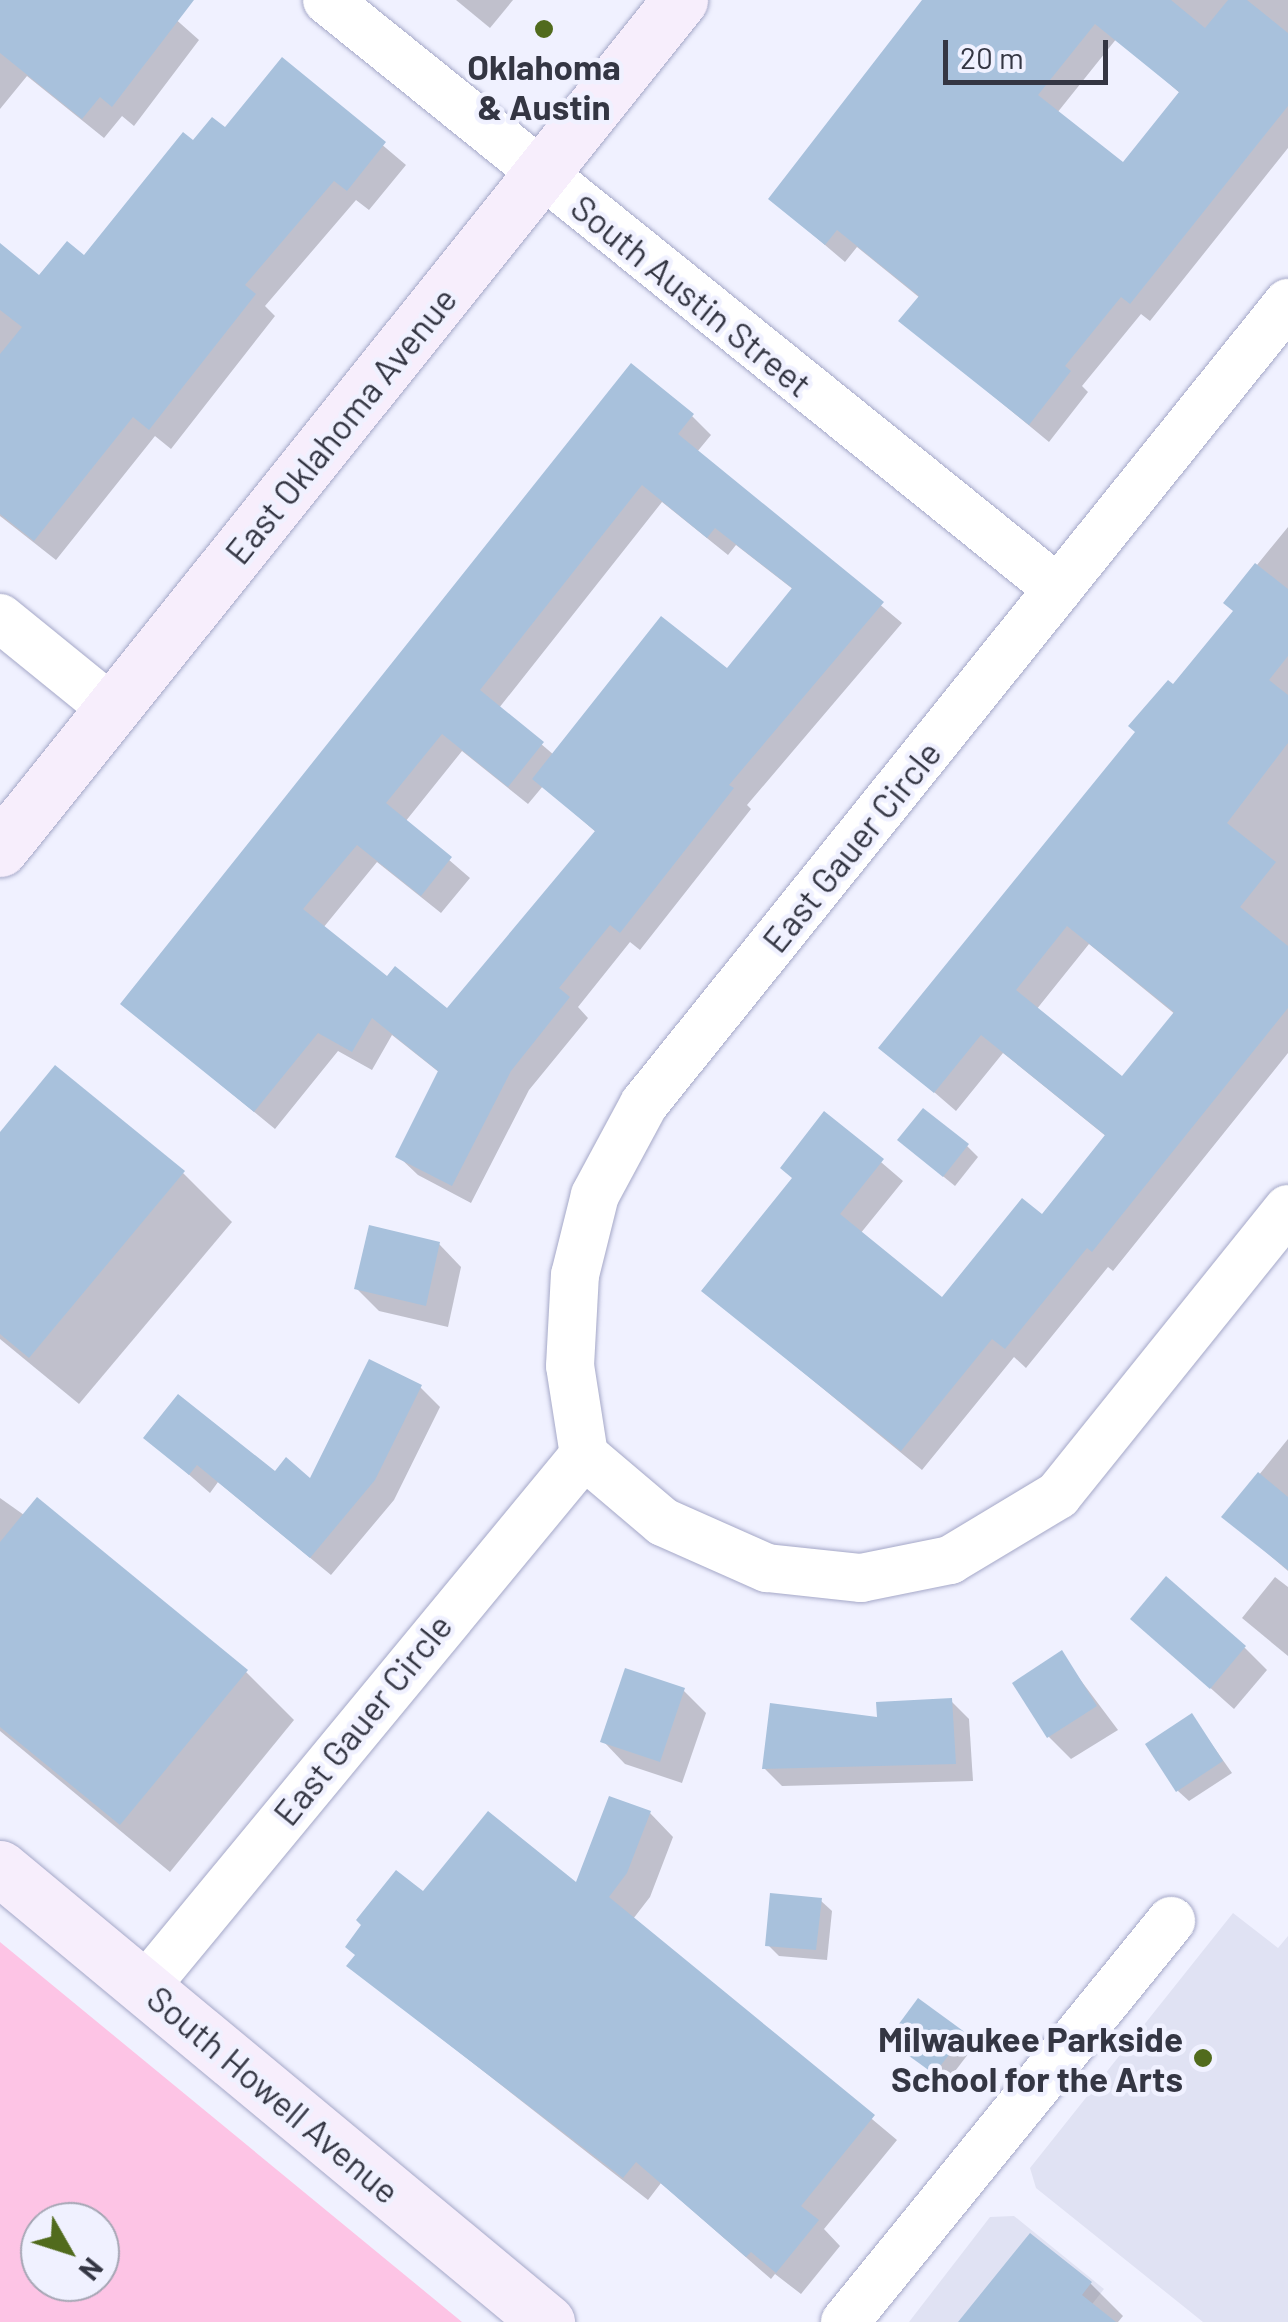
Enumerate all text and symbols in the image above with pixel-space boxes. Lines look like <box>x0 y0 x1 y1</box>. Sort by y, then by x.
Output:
marker: Oklahoma & Austin <box>533 18 555 40</box>
scale bar <box>948 20 1113 82</box>
text: 20 m <box>960 39 1024 75</box>
place label: Oklahoma & Austin <box>467 45 621 127</box>
street label: South Austin Street <box>563 185 821 405</box>
street label: East Oklahoma Avenue <box>216 278 464 572</box>
street label: East Gauer Circle <box>753 732 949 960</box>
street label: East Gauer Circle <box>264 1605 460 1833</box>
street label: South Howell Avenue <box>140 1976 408 2212</box>
place label: Milwaukee Parkside School for the Arts <box>878 2017 1183 2099</box>
marker: Milwaukee Parkside School for the Arts <box>1192 2047 1214 2069</box>
north arrow <box>20 2202 120 2302</box>
text: N <box>73 2252 111 2288</box>

